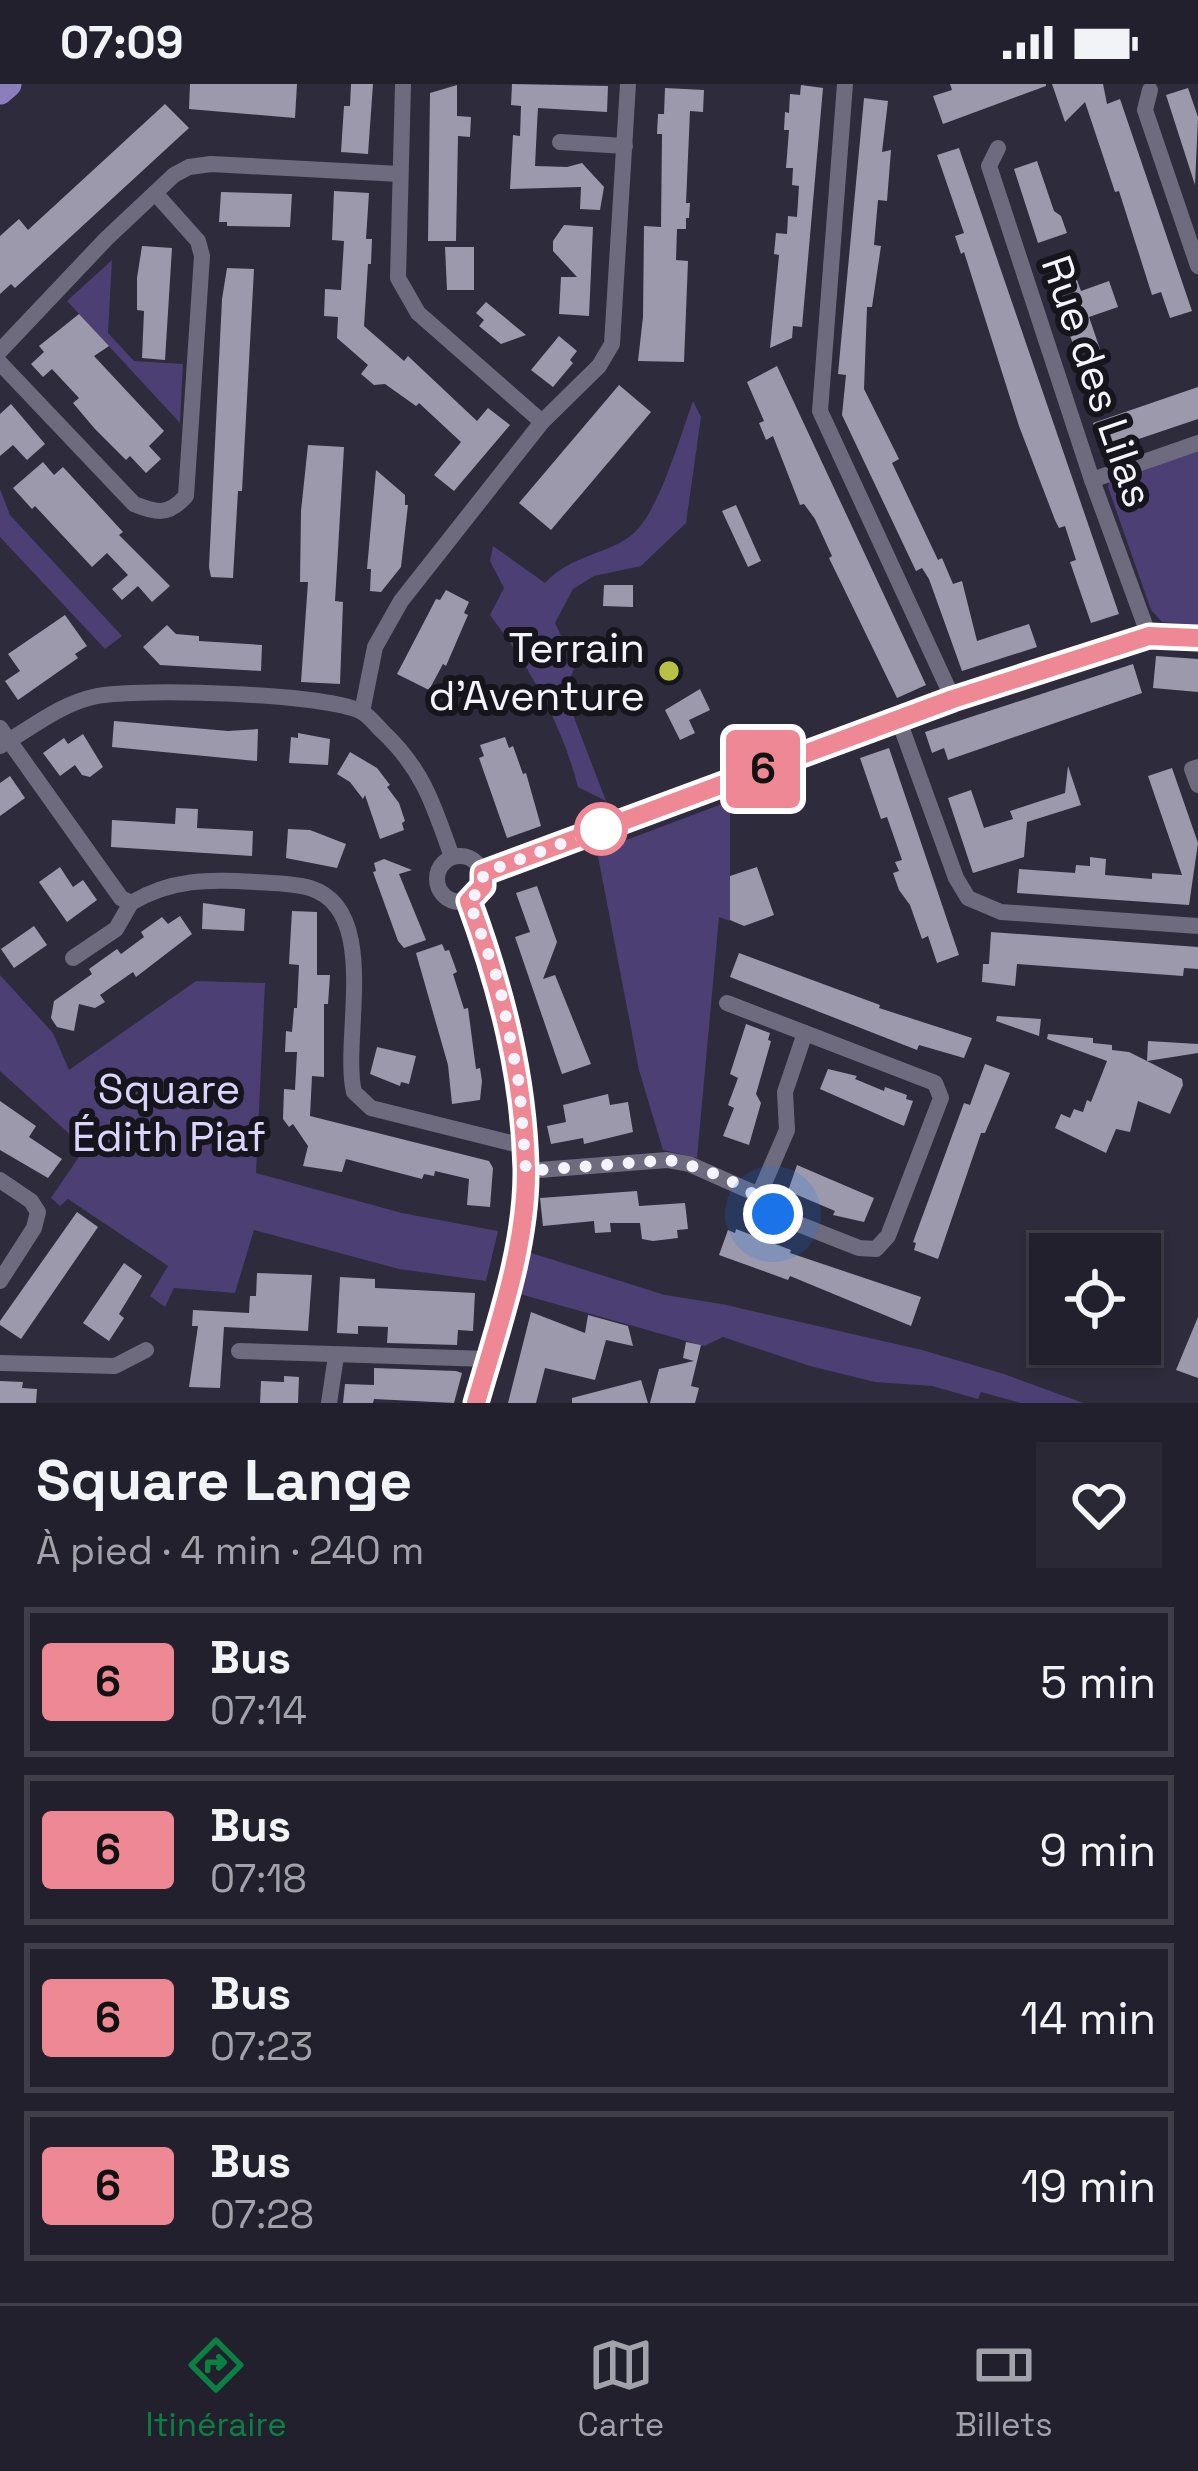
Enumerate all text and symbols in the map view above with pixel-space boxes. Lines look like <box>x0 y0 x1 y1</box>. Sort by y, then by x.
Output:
text: 07:09 <box>60 14 184 71</box>
street label: Rue des Lilas <box>1030 249 1165 514</box>
place label: Terrain d'Aventure <box>429 621 645 722</box>
marker: Terrain d'Aventure <box>656 658 682 684</box>
line badge: 6 <box>724 730 802 808</box>
text: 6 <box>750 742 776 795</box>
unlabelled marker <box>576 804 626 854</box>
park label: Square Édith Piaf <box>72 1062 266 1163</box>
your location <box>743 1184 803 1244</box>
map controls <box>1029 1233 1161 1365</box>
button: locate <box>1029 1233 1161 1365</box>
button: heart <box>1036 1442 1162 1568</box>
text: Square Lange <box>36 1444 412 1517</box>
text: À pied · 4 min · 240 m <box>36 1526 424 1575</box>
text: Bus <box>210 1629 291 1686</box>
text: 5 min <box>1040 1654 1156 1711</box>
text: 6 <box>95 1655 121 1708</box>
text: 07:14 <box>210 1686 307 1735</box>
text: Bus <box>210 1797 291 1854</box>
text: 9 min <box>1040 1822 1156 1879</box>
text: 6 <box>95 1823 121 1876</box>
text: 07:18 <box>210 1854 307 1903</box>
text: Bus <box>210 1965 291 2022</box>
text: 14 min <box>1020 1990 1156 2047</box>
text: 6 <box>95 1991 121 2044</box>
text: 07:23 <box>210 2022 313 2071</box>
text: Bus <box>210 2133 291 2190</box>
text: 19 min <box>1021 2158 1156 2215</box>
text: 6 <box>95 2159 121 2212</box>
text: 07:28 <box>210 2190 314 2239</box>
tab: Itinéraire <box>145 2332 287 2446</box>
tab: Carte <box>578 2332 664 2446</box>
tab: Billets <box>955 2332 1053 2446</box>

